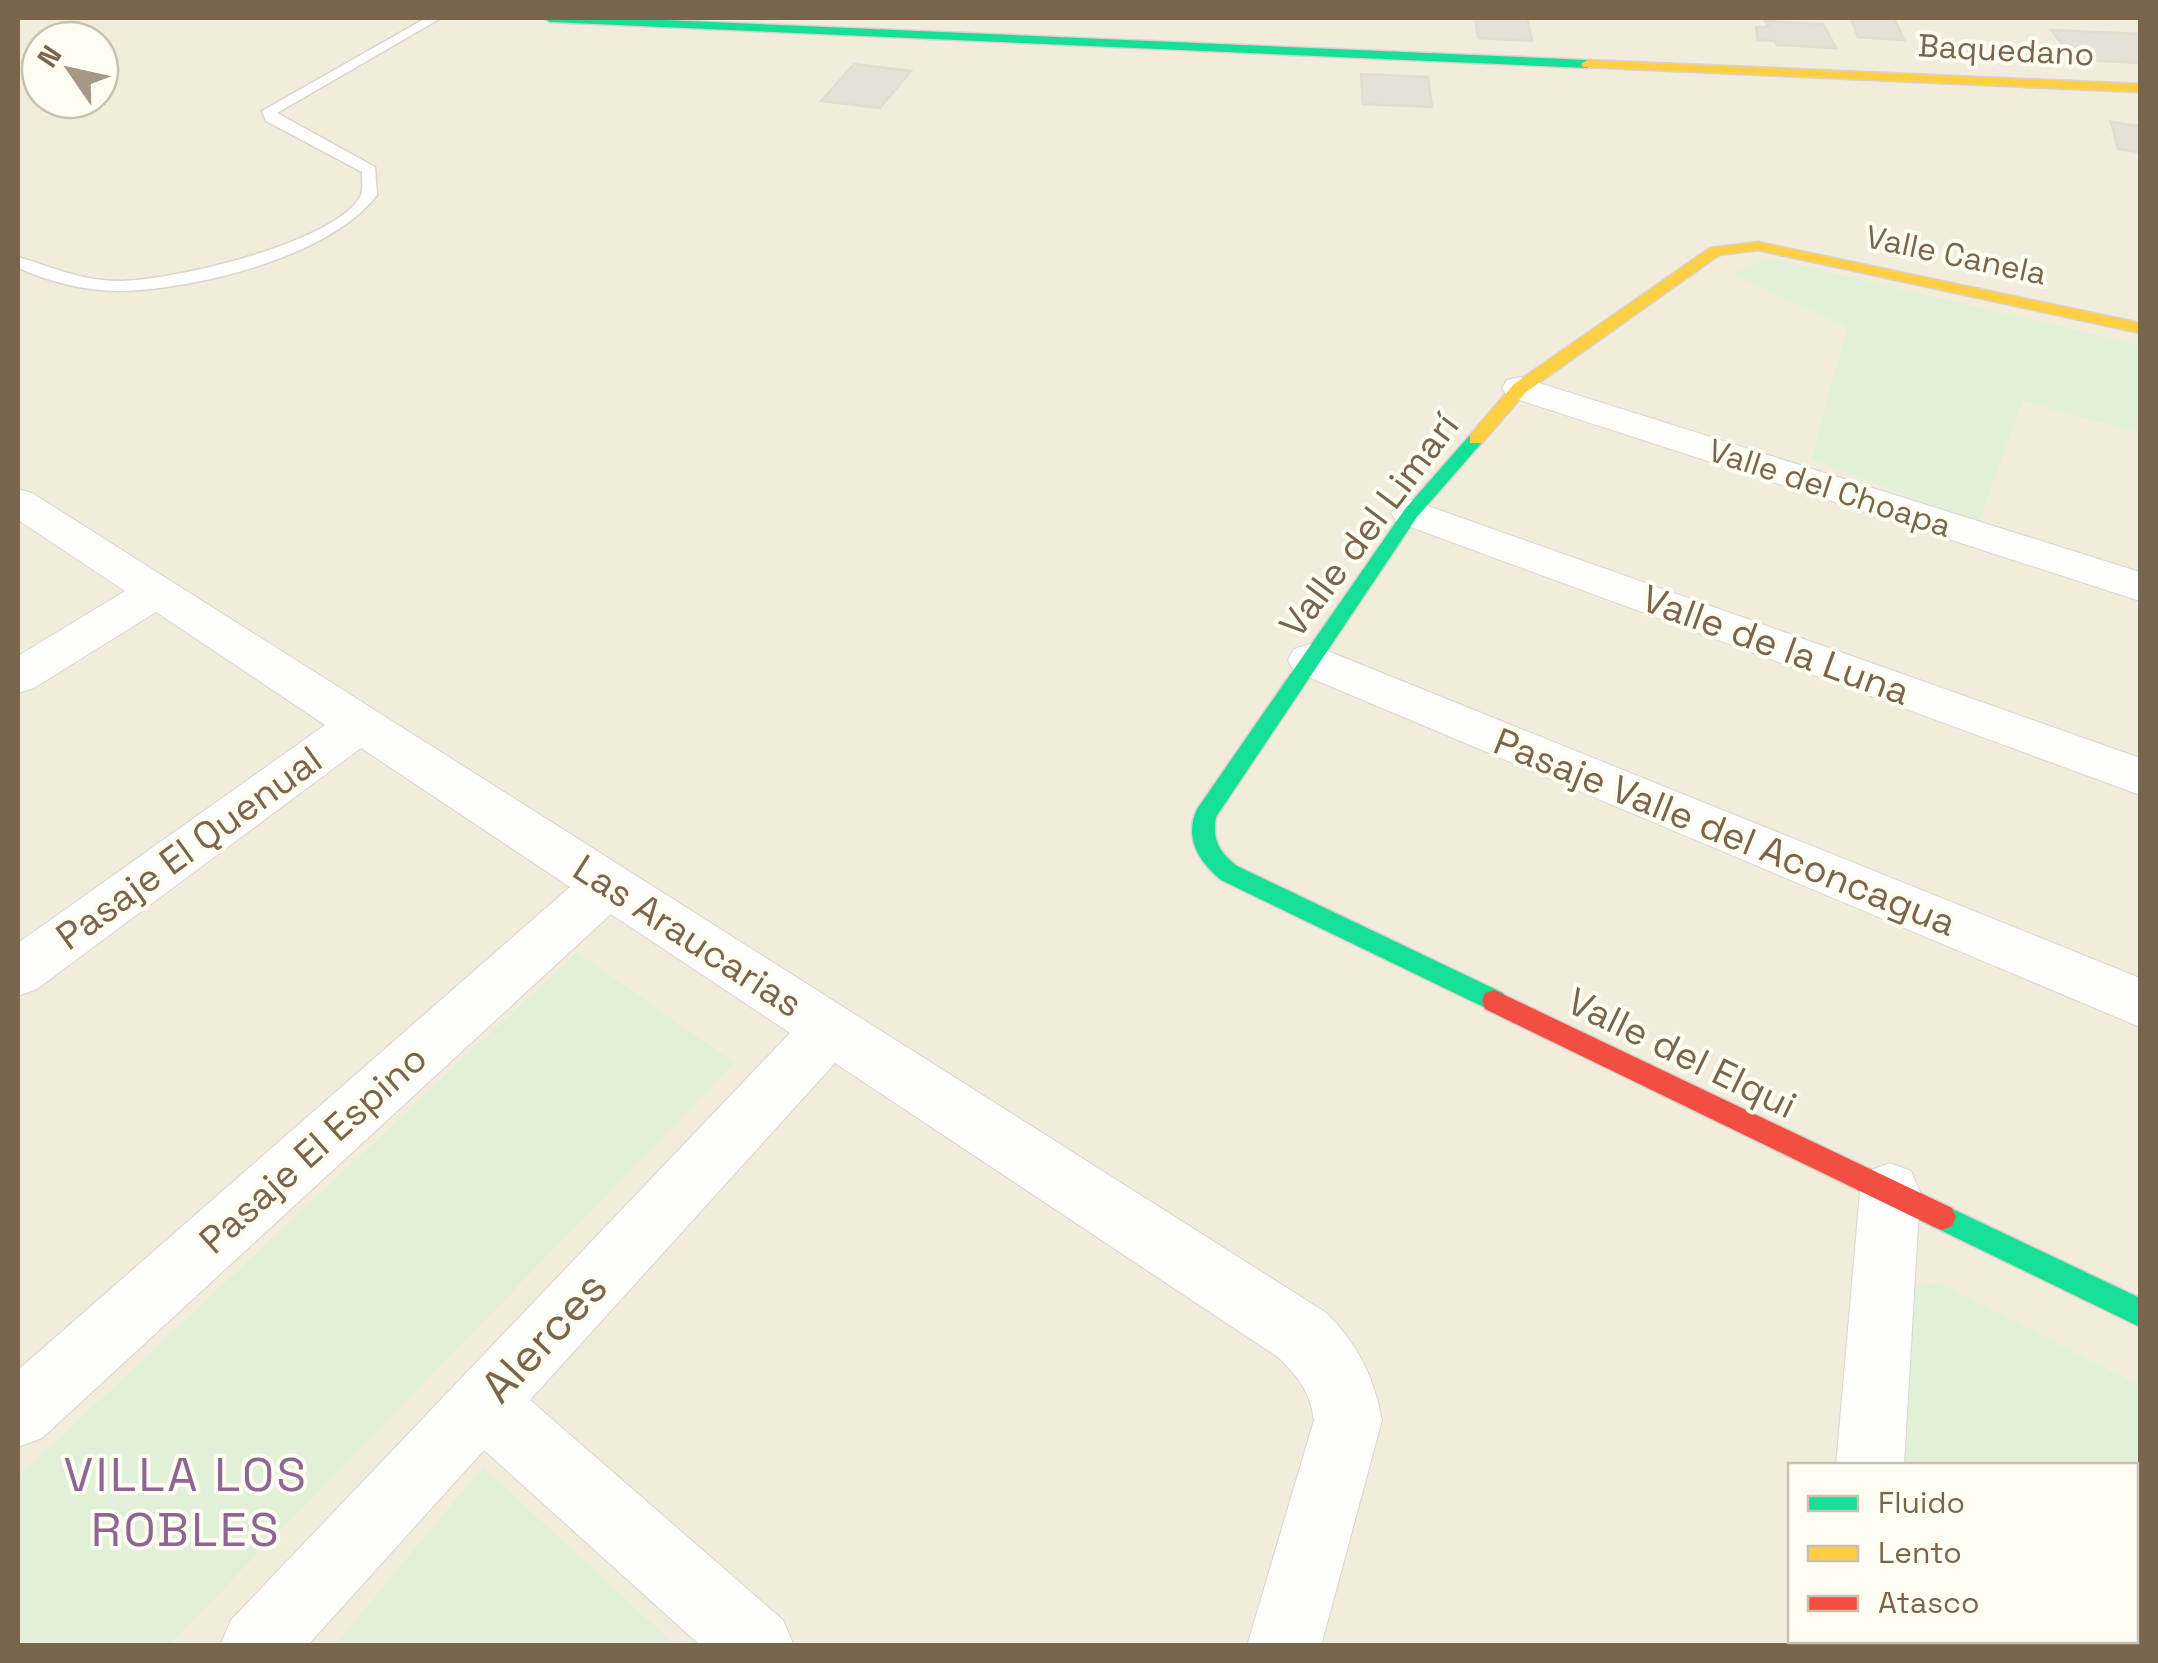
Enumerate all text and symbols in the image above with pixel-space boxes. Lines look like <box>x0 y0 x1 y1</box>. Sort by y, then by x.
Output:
north arrow <box>20 20 120 120</box>
street label: Baquedano <box>1917 25 2095 75</box>
text: N <box>29 38 69 74</box>
street label: Valle Canela <box>1862 216 2050 294</box>
street label: Valle del Limarí <box>1269 403 1470 647</box>
street label: Valle del Choapa <box>1704 430 1956 546</box>
street label: Valle de la Luna <box>1636 574 1916 716</box>
street label: Pasaje Valle del Aconcagua <box>1487 717 1963 947</box>
street label: Pasaje El Quenual <box>47 736 331 960</box>
street label: Las Araucarias <box>564 844 812 1028</box>
street label: Valle del Elqui <box>1560 977 1804 1129</box>
street label: Pasaje El Espino <box>189 1034 437 1264</box>
street label: Alerces <box>469 1259 619 1415</box>
district label: VILLA LOS ROBLES <box>63 1444 309 1560</box>
legend <box>1788 1463 2138 1643</box>
text: Fluido <box>1878 1483 1965 1522</box>
text: Lento <box>1878 1533 1962 1572</box>
text: Atasco <box>1878 1583 1979 1622</box>

